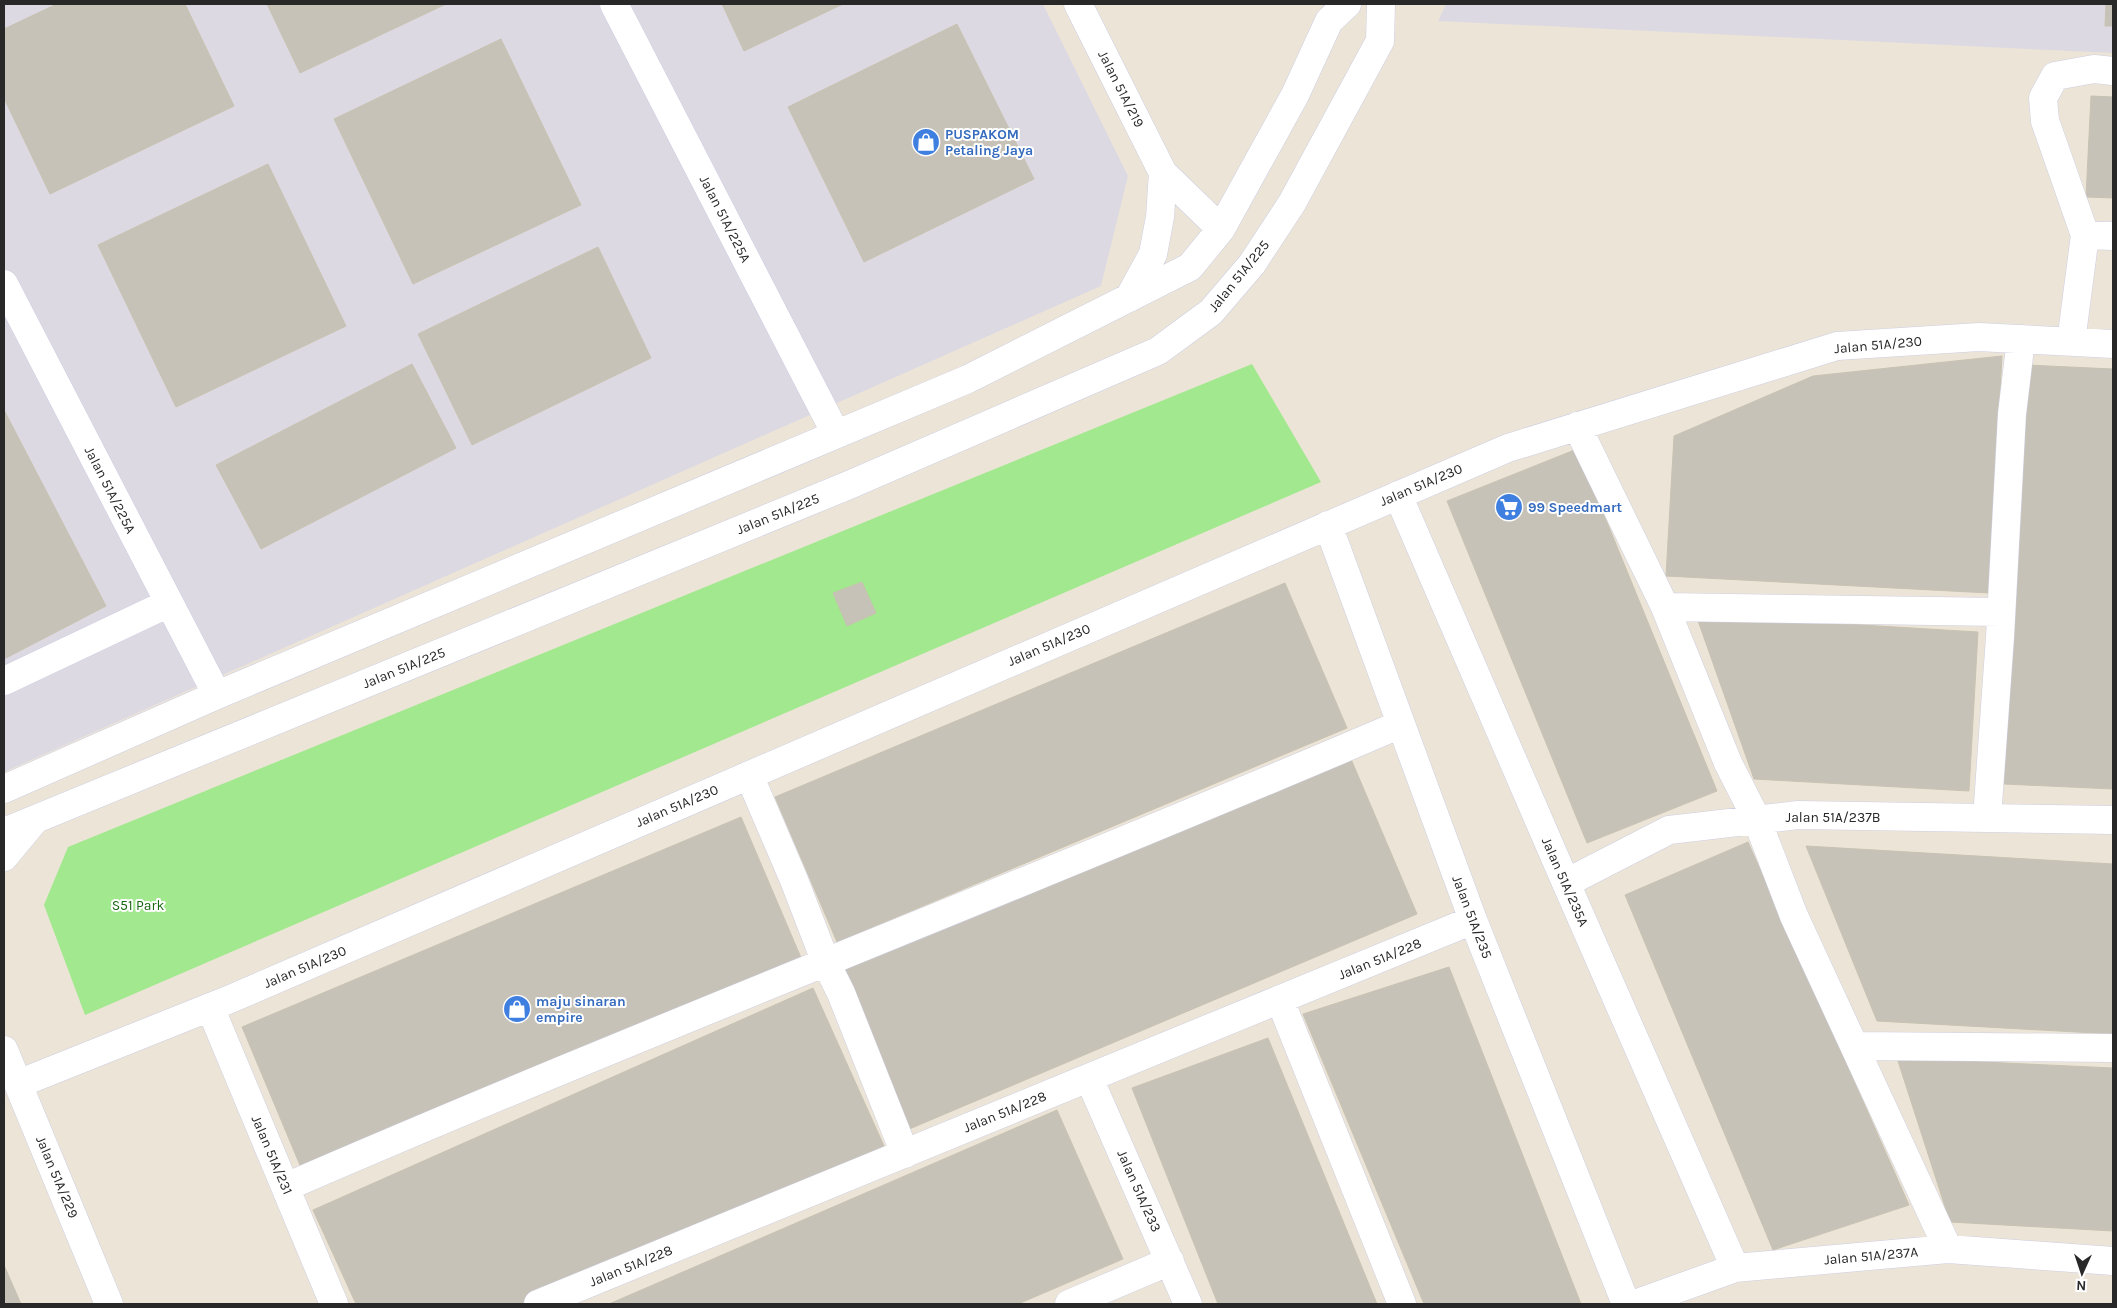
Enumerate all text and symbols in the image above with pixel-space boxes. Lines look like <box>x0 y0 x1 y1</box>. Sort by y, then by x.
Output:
street label: Jalan 51A/219 <box>1094 48 1148 130</box>
place label: PUSPAKOM Petaling Jaya <box>945 126 1033 159</box>
shop icon: PUSPAKOM Petaling Jaya <box>911 127 941 157</box>
street label: Jalan 51A/225A <box>696 173 754 265</box>
street label: Jalan 51A/225 <box>1205 237 1273 315</box>
street label: Jalan 51A/230 <box>1833 333 1923 357</box>
street label: Jalan 51A/225A <box>81 444 139 536</box>
street label: Jalan 51A/230 <box>1377 460 1465 510</box>
street label: Jalan 51A/225 <box>734 490 822 538</box>
supermarket icon: 99 Speedmart <box>1494 492 1524 522</box>
place label: 99 Speedmart <box>1528 499 1622 516</box>
street label: Jalan 51A/230 <box>1005 620 1093 670</box>
street label: Jalan 51A/225 <box>360 644 448 692</box>
street label: Jalan 51A/230 <box>633 781 721 831</box>
street label: Jalan 51A/237B <box>1785 809 1881 826</box>
street label: Jalan 51A/235A <box>1538 835 1592 929</box>
street label: Jalan 51A/235 <box>1448 873 1496 961</box>
park label: S51 Park <box>112 897 164 914</box>
street label: Jalan 51A/228 <box>1336 935 1424 983</box>
street label: Jalan 51A/230 <box>261 942 349 992</box>
place label: maju sinaran empire <box>536 993 626 1026</box>
shop icon: maju sinaran empire <box>502 994 532 1024</box>
street label: Jalan 51A/228 <box>961 1088 1049 1136</box>
street label: Jalan 51A/231 <box>248 1113 296 1197</box>
street label: Jalan 51A/229 <box>32 1133 82 1221</box>
street label: Jalan 51A/233 <box>1113 1147 1165 1235</box>
street label: Jalan 51A/228 <box>587 1242 675 1290</box>
street label: Jalan 51A/237A <box>1823 1243 1919 1269</box>
north arrow <box>2057 1248 2107 1298</box>
text: N <box>2076 1277 2087 1294</box>

